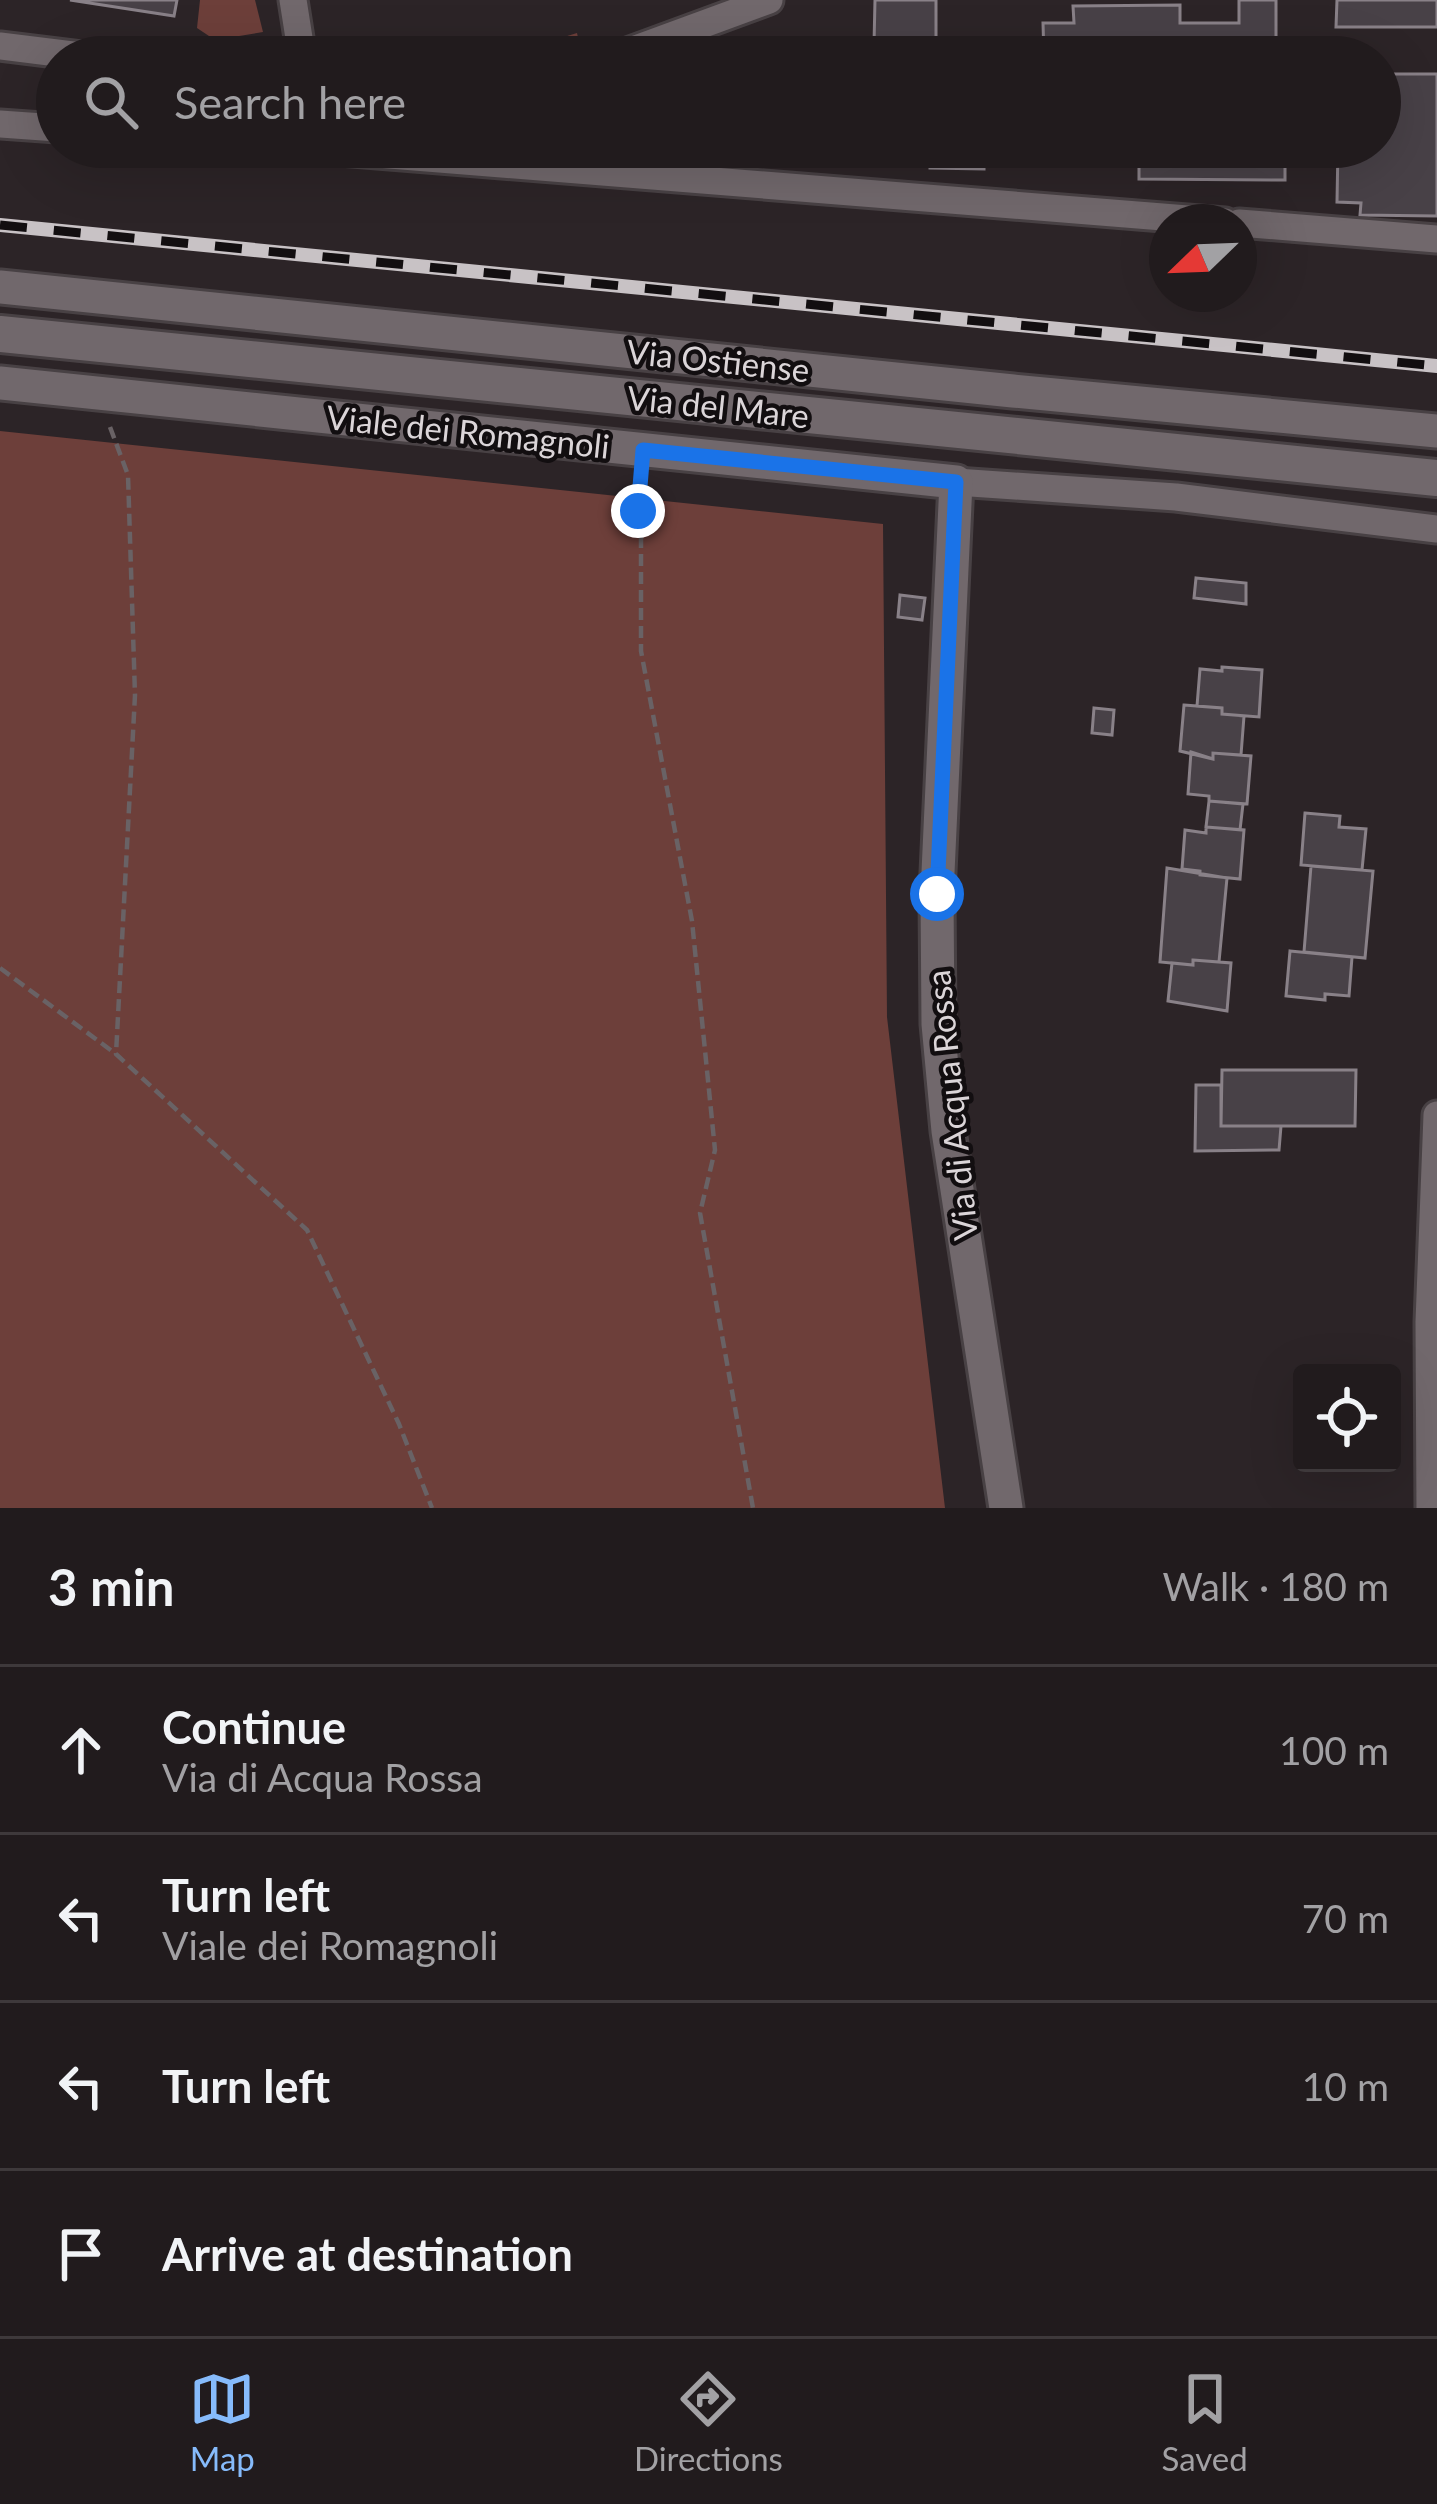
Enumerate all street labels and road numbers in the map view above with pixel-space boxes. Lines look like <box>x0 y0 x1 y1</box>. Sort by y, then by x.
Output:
street label: Via Ostiense <box>625 331 811 389</box>
street label: Via del Mare <box>625 377 811 435</box>
street label: Viale dei Romagnoli <box>325 396 612 466</box>
street label: Via di Acqua Rossa <box>917 968 985 1242</box>

